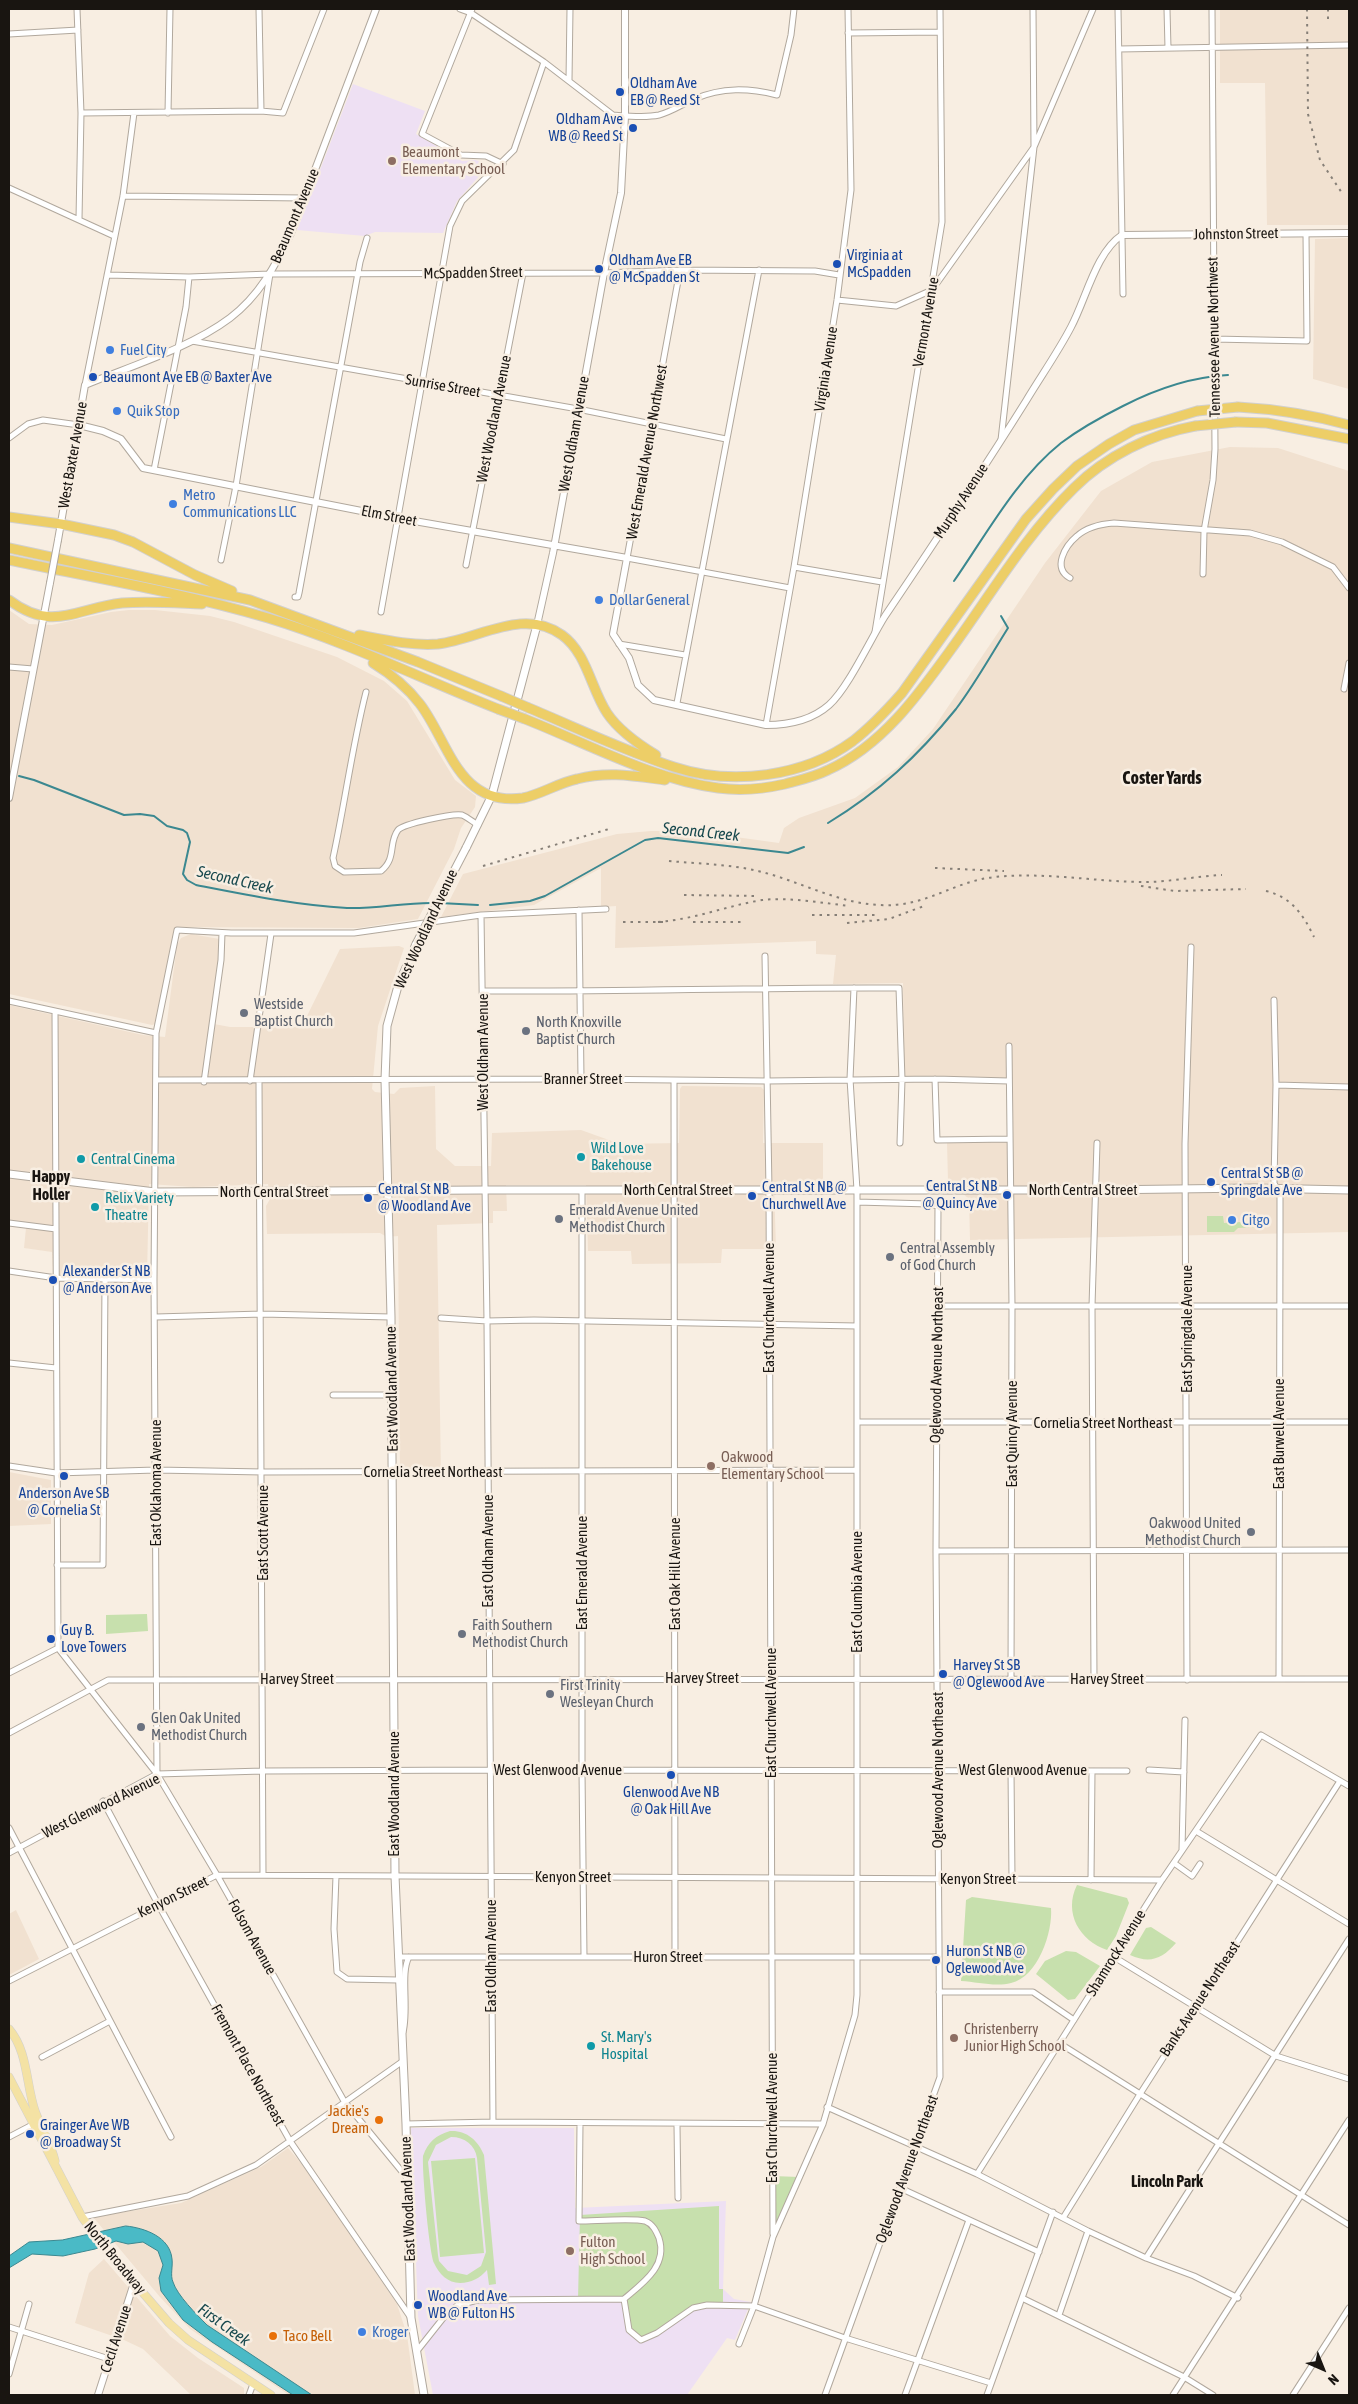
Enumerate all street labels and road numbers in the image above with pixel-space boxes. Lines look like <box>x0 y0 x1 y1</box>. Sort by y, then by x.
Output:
street label: Beaumont Avenue <box>267 166 323 266</box>
street label: Johnston Street <box>1193 224 1279 244</box>
street label: Tennessee Avenue Northwest <box>1204 257 1224 417</box>
street label: McSpadden Street <box>423 263 523 283</box>
street label: Vermont Avenue <box>909 276 943 368</box>
street label: Virginia Avenue <box>810 325 842 413</box>
street label: West Woodland Avenue <box>473 354 515 484</box>
street label: West Emerald Avenue Northwest <box>623 363 671 541</box>
street label: Sunrise Street <box>404 371 482 401</box>
street label: West Oldham Avenue <box>555 375 593 493</box>
street label: West Baxter Avenue <box>55 400 91 510</box>
street label: Murphy Avenue <box>930 460 992 542</box>
street label: Elm Street <box>360 502 418 530</box>
street label: West Woodland Avenue <box>390 867 462 991</box>
street label: West Oldham Avenue <box>474 993 492 1111</box>
street label: Branner Street <box>544 1070 622 1088</box>
street label: North Central Street <box>623 1181 733 1199</box>
street label: North Central Street <box>1028 1181 1138 1199</box>
street label: North Central Street <box>219 1183 329 1201</box>
street label: East Churchwell Avenue <box>760 1243 778 1373</box>
street label: East Springdale Avenue <box>1178 1265 1196 1393</box>
street label: Oglewood Avenue Northeast <box>927 1287 947 1443</box>
street label: East Woodland Avenue <box>382 1326 402 1452</box>
street label: East Burwell Avenue <box>1270 1379 1288 1489</box>
street label: East Quincy Avenue <box>1003 1380 1021 1488</box>
street label: Cornelia Street Northeast <box>1034 1414 1172 1432</box>
street label: East Oklahoma Avenue <box>147 1419 165 1547</box>
street label: Cornelia Street Northeast <box>364 1463 502 1481</box>
street label: East Scott Avenue <box>254 1485 272 1581</box>
street label: East Oldham Avenue <box>479 1494 497 1608</box>
street label: East Emerald Avenue <box>573 1516 591 1630</box>
street label: East Oak Hill Avenue <box>666 1517 684 1631</box>
street label: East Columbia Avenue <box>848 1531 866 1653</box>
street label: East Churchwell Avenue <box>762 1648 780 1778</box>
street label: Harvey Street <box>665 1669 739 1687</box>
street label: Harvey Street <box>260 1670 334 1688</box>
street label: Harvey Street <box>1070 1670 1144 1688</box>
street label: Oglewood Avenue Northeast <box>929 1692 947 1848</box>
street label: East Woodland Avenue <box>385 1731 403 1857</box>
street label: West Glenwood Avenue <box>494 1761 622 1779</box>
street label: West Glenwood Avenue <box>959 1761 1087 1779</box>
street label: West Glenwood Avenue <box>39 1770 163 1842</box>
street label: Kenyon Street <box>535 1868 611 1886</box>
street label: Kenyon Street <box>940 1870 1016 1888</box>
street label: Kenyon Street <box>135 1872 211 1922</box>
street label: Folsom Avenue <box>224 1896 280 1978</box>
street label: East Oldham Avenue <box>482 1899 500 2013</box>
street label: Shamrock Avenue <box>1082 1906 1150 2000</box>
street label: Banks Avenue Northeast <box>1156 1938 1244 2060</box>
street label: Huron Street <box>633 1948 703 1966</box>
street label: Fremont Place Northeast <box>207 2001 289 2129</box>
street label: East Churchwell Avenue <box>763 2053 781 2183</box>
street label: Oglewood Avenue Northeast <box>872 2092 942 2246</box>
street label: East Woodland Avenue <box>397 2136 419 2262</box>
street label: North Broadway <box>80 2218 150 2298</box>
street label: Cecil Avenue <box>97 2303 135 2375</box>

